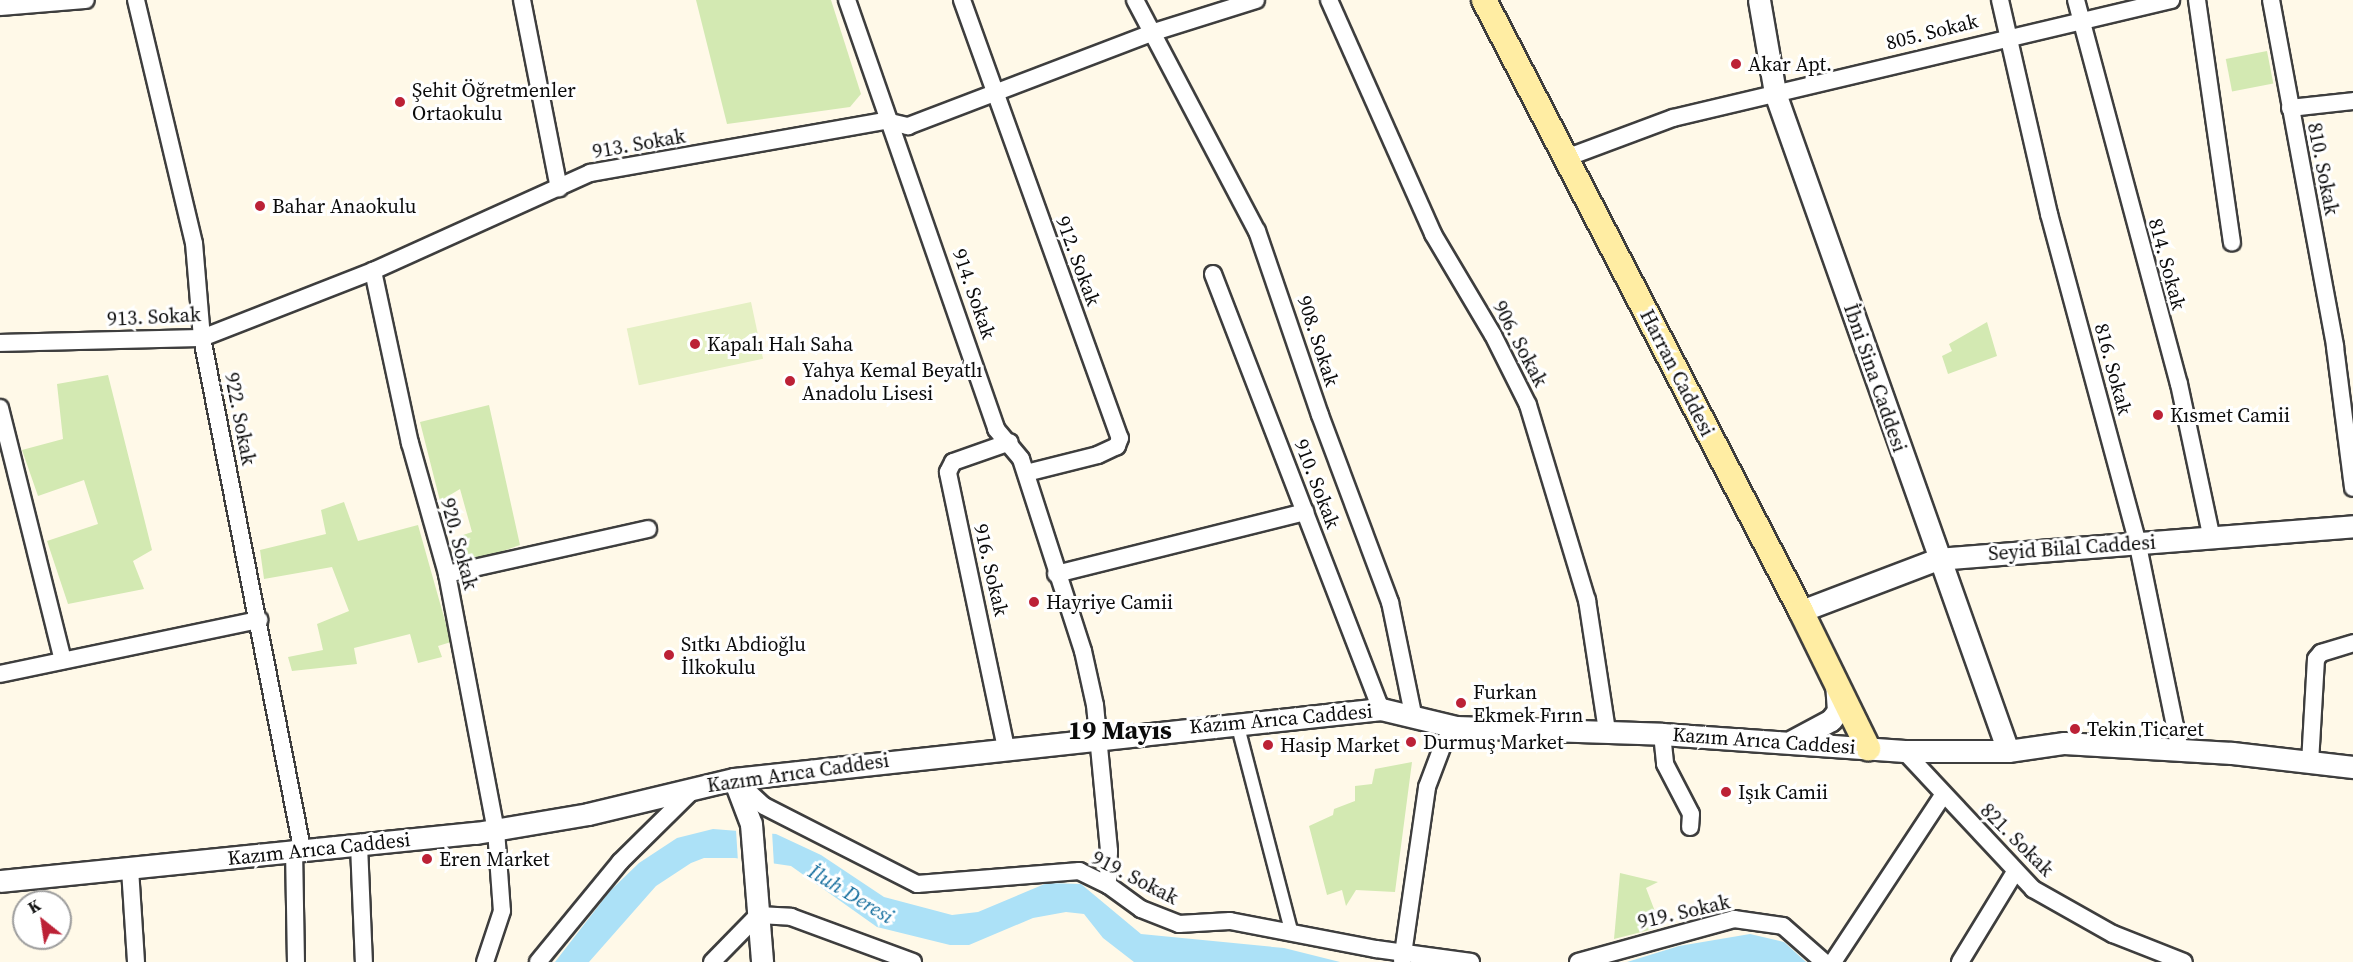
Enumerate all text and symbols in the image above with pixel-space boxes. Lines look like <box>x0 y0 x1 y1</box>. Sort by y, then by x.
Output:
street label: 805. Sokak <box>1884 9 1980 55</box>
place label: Akar Apt. <box>1748 52 1832 76</box>
marker: Akar Apt. <box>1729 57 1743 71</box>
place label: Şehit Öğretmenler Ortaokulu <box>412 78 576 125</box>
marker: Şehit Öğretmenler Ortaokulu <box>393 95 407 109</box>
street label: 810. Sokak <box>2302 121 2344 217</box>
street label: 913. Sokak <box>591 124 687 164</box>
place label: Bahar Anaokulu <box>272 194 416 218</box>
marker: Bahar Anaokulu <box>253 199 267 213</box>
street label: 912. Sokak <box>1051 213 1105 309</box>
street label: 814. Sokak <box>2143 216 2191 312</box>
street label: 914. Sokak <box>947 246 1001 342</box>
street label: 908. Sokak <box>1292 293 1344 389</box>
street label: 906. Sokak <box>1487 297 1553 391</box>
street label: İbni Sina Caddesi <box>1838 301 1912 455</box>
street label: 913. Sokak <box>107 303 201 331</box>
street label: Harran Caddesi <box>1635 305 1719 441</box>
street label: 816. Sokak <box>2089 321 2137 417</box>
place label: Kapalı Halı Saha <box>707 332 853 356</box>
marker: Kapalı Halı Saha <box>688 337 702 351</box>
place label: Yahya Kemal Beyatlı Anadolu Lisesi <box>802 358 982 405</box>
street label: 922. Sokak <box>219 371 261 467</box>
marker: Yahya Kemal Beyatlı Anadolu Lisesi <box>783 374 797 388</box>
place label: Kısmet Camii <box>2170 403 2290 427</box>
marker: Kısmet Camii <box>2151 408 2165 422</box>
street label: 910. Sokak <box>1289 436 1345 532</box>
street label: 920. Sokak <box>435 496 483 592</box>
street label: 916. Sokak <box>969 522 1013 618</box>
street label: Seyid Bilal Caddesi <box>1987 530 2157 566</box>
place label: Hayriye Camii <box>1046 590 1173 614</box>
marker: Hayriye Camii <box>1027 595 1041 609</box>
place label: Sıtkı Abdioğlu İlkokulu <box>681 632 806 679</box>
marker: Sıtkı Abdioğlu İlkokulu <box>662 648 676 662</box>
place label: Furkan Ekmek Fırın <box>1473 680 1583 727</box>
marker: Furkan Ekmek Fırın <box>1454 696 1468 710</box>
street label: Kazım Arıca Caddesi <box>1188 699 1374 739</box>
district label: 19 Mayıs <box>1068 715 1172 747</box>
place label: Tekin Ticaret <box>2087 717 2204 741</box>
marker: Tekin Ticaret <box>2068 722 2082 736</box>
street label: Kazım Arıca Caddesi <box>1672 723 1856 759</box>
place label: Durmuş Market <box>1423 730 1563 754</box>
place label: Hasip Market <box>1280 733 1399 757</box>
marker: Durmuş Market <box>1404 735 1418 749</box>
marker: Hasip Market <box>1261 738 1275 752</box>
street label: Kazım Arıca Caddesi <box>705 748 891 798</box>
place label: Işık Camii <box>1738 780 1828 804</box>
marker: Işık Camii <box>1719 785 1733 799</box>
street label: 821. Sokak <box>1975 798 2059 882</box>
street label: Kazım Arıca Caddesi <box>226 827 412 871</box>
street label: 919. Sokak <box>1088 846 1182 910</box>
place label: Eren Market <box>439 847 549 871</box>
marker: Eren Market <box>420 852 434 866</box>
water label: İluh Deresi <box>804 859 898 929</box>
north arrow <box>12 890 72 950</box>
street label: 919. Sokak <box>1636 890 1732 934</box>
text: K <box>24 894 44 918</box>

